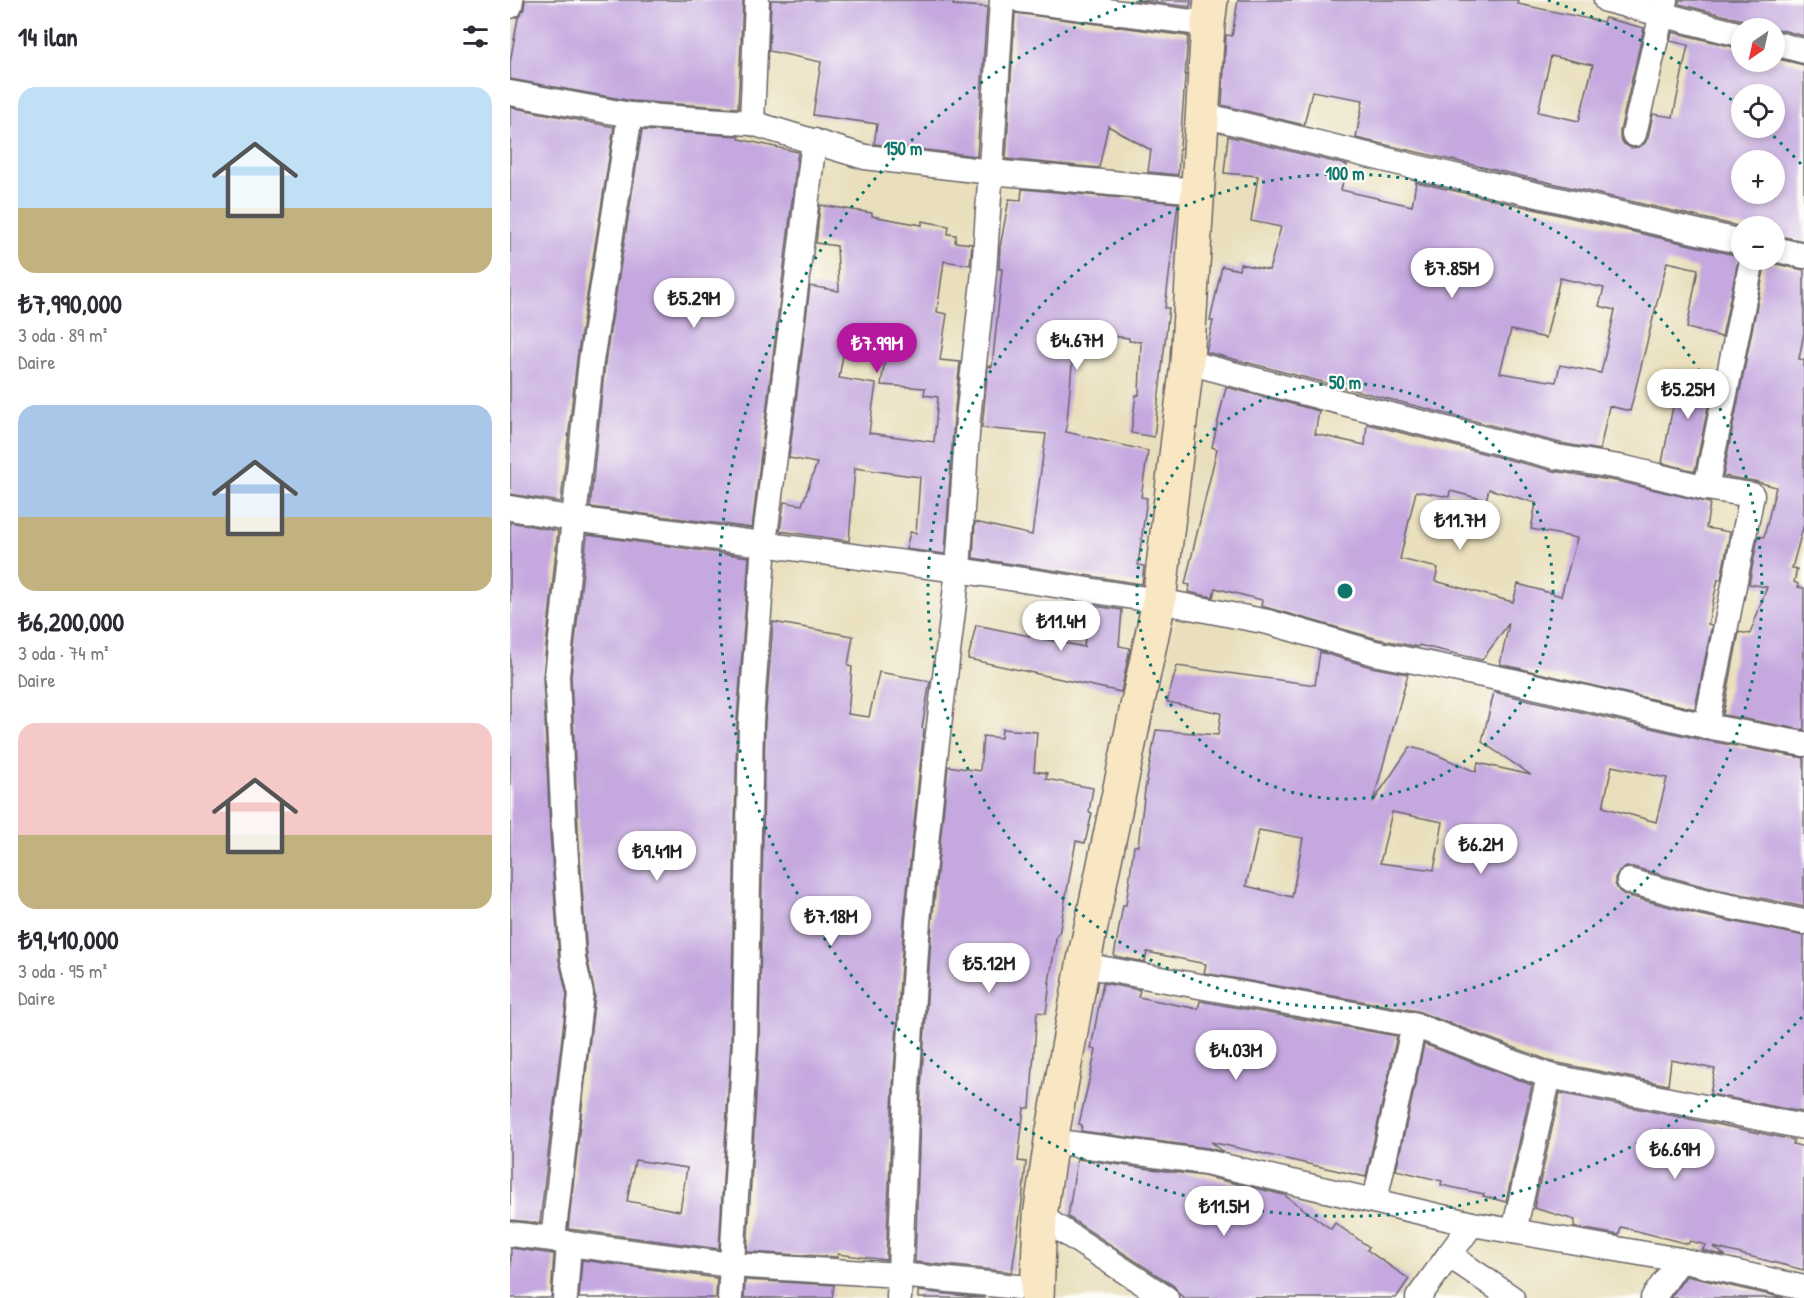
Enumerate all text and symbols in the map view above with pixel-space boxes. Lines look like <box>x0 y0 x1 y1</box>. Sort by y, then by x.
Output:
north arrow <box>1731 18 1785 72</box>
map controls <box>1731 18 1785 270</box>
text: 14 ilan <box>18 19 78 54</box>
icon: filters <box>459 20 492 53</box>
button: locate <box>1731 84 1785 138</box>
icon: home <box>201 126 309 234</box>
text: 150 m <box>884 136 922 161</box>
button: + <box>1731 150 1785 204</box>
text: 100 m <box>1325 161 1365 186</box>
button: − <box>1731 216 1785 270</box>
pin: ₺7.85M <box>1403 248 1501 299</box>
text: ₺7.85M <box>1425 254 1479 281</box>
pin: ₺5.29M <box>645 278 743 329</box>
text: ₺5.29M <box>668 284 720 311</box>
text: ₺7,990,000 <box>18 286 122 321</box>
pin: ₺4.67M <box>1028 320 1126 371</box>
text: 3 oda · 89 m² <box>18 321 107 348</box>
pin: ₺7.99M <box>828 323 926 374</box>
text: ₺4.67M <box>1051 326 1104 353</box>
text: ₺7.99M <box>851 329 903 356</box>
text: Daire <box>18 348 55 375</box>
pin: ₺5.25M <box>1639 369 1737 420</box>
text: 50 m <box>1329 370 1361 395</box>
text: ₺5.25M <box>1661 375 1715 402</box>
icon: home <box>201 444 309 552</box>
pin: ₺11.7M <box>1411 500 1509 551</box>
text: ₺11.7M <box>1434 506 1486 533</box>
centre of rings <box>1335 581 1355 601</box>
pin: ₺11.4M <box>1012 601 1110 652</box>
text: ₺6,200,000 <box>18 604 124 639</box>
text: ₺11.4M <box>1036 607 1086 634</box>
text: 3 oda · 74 m² <box>18 639 109 666</box>
text: Daire <box>18 666 55 693</box>
icon: home <box>201 762 309 870</box>
pin: ₺6.2M <box>1439 824 1523 875</box>
text: ₺6.2M <box>1459 830 1503 857</box>
pin: ₺9.41M <box>608 831 706 882</box>
text: ₺9.41M <box>632 837 682 864</box>
pin: ₺7.18M <box>782 896 880 947</box>
text: ₺7.18M <box>804 902 858 929</box>
text: ₺9,410,000 <box>18 922 119 957</box>
pin: ₺5.12M <box>940 943 1038 994</box>
text: ₺5.12M <box>963 949 1015 976</box>
text: 3 oda · 95 m² <box>18 957 107 984</box>
text: Daire <box>18 984 55 1011</box>
pin: ₺4.03M <box>1187 1030 1285 1081</box>
text: ₺4.03M <box>1209 1036 1263 1063</box>
pin: ₺6.69M <box>1626 1129 1724 1180</box>
text: ₺6.69M <box>1650 1135 1700 1162</box>
pin: ₺11.5M <box>1175 1186 1273 1237</box>
text: ₺11.5M <box>1199 1192 1249 1219</box>

